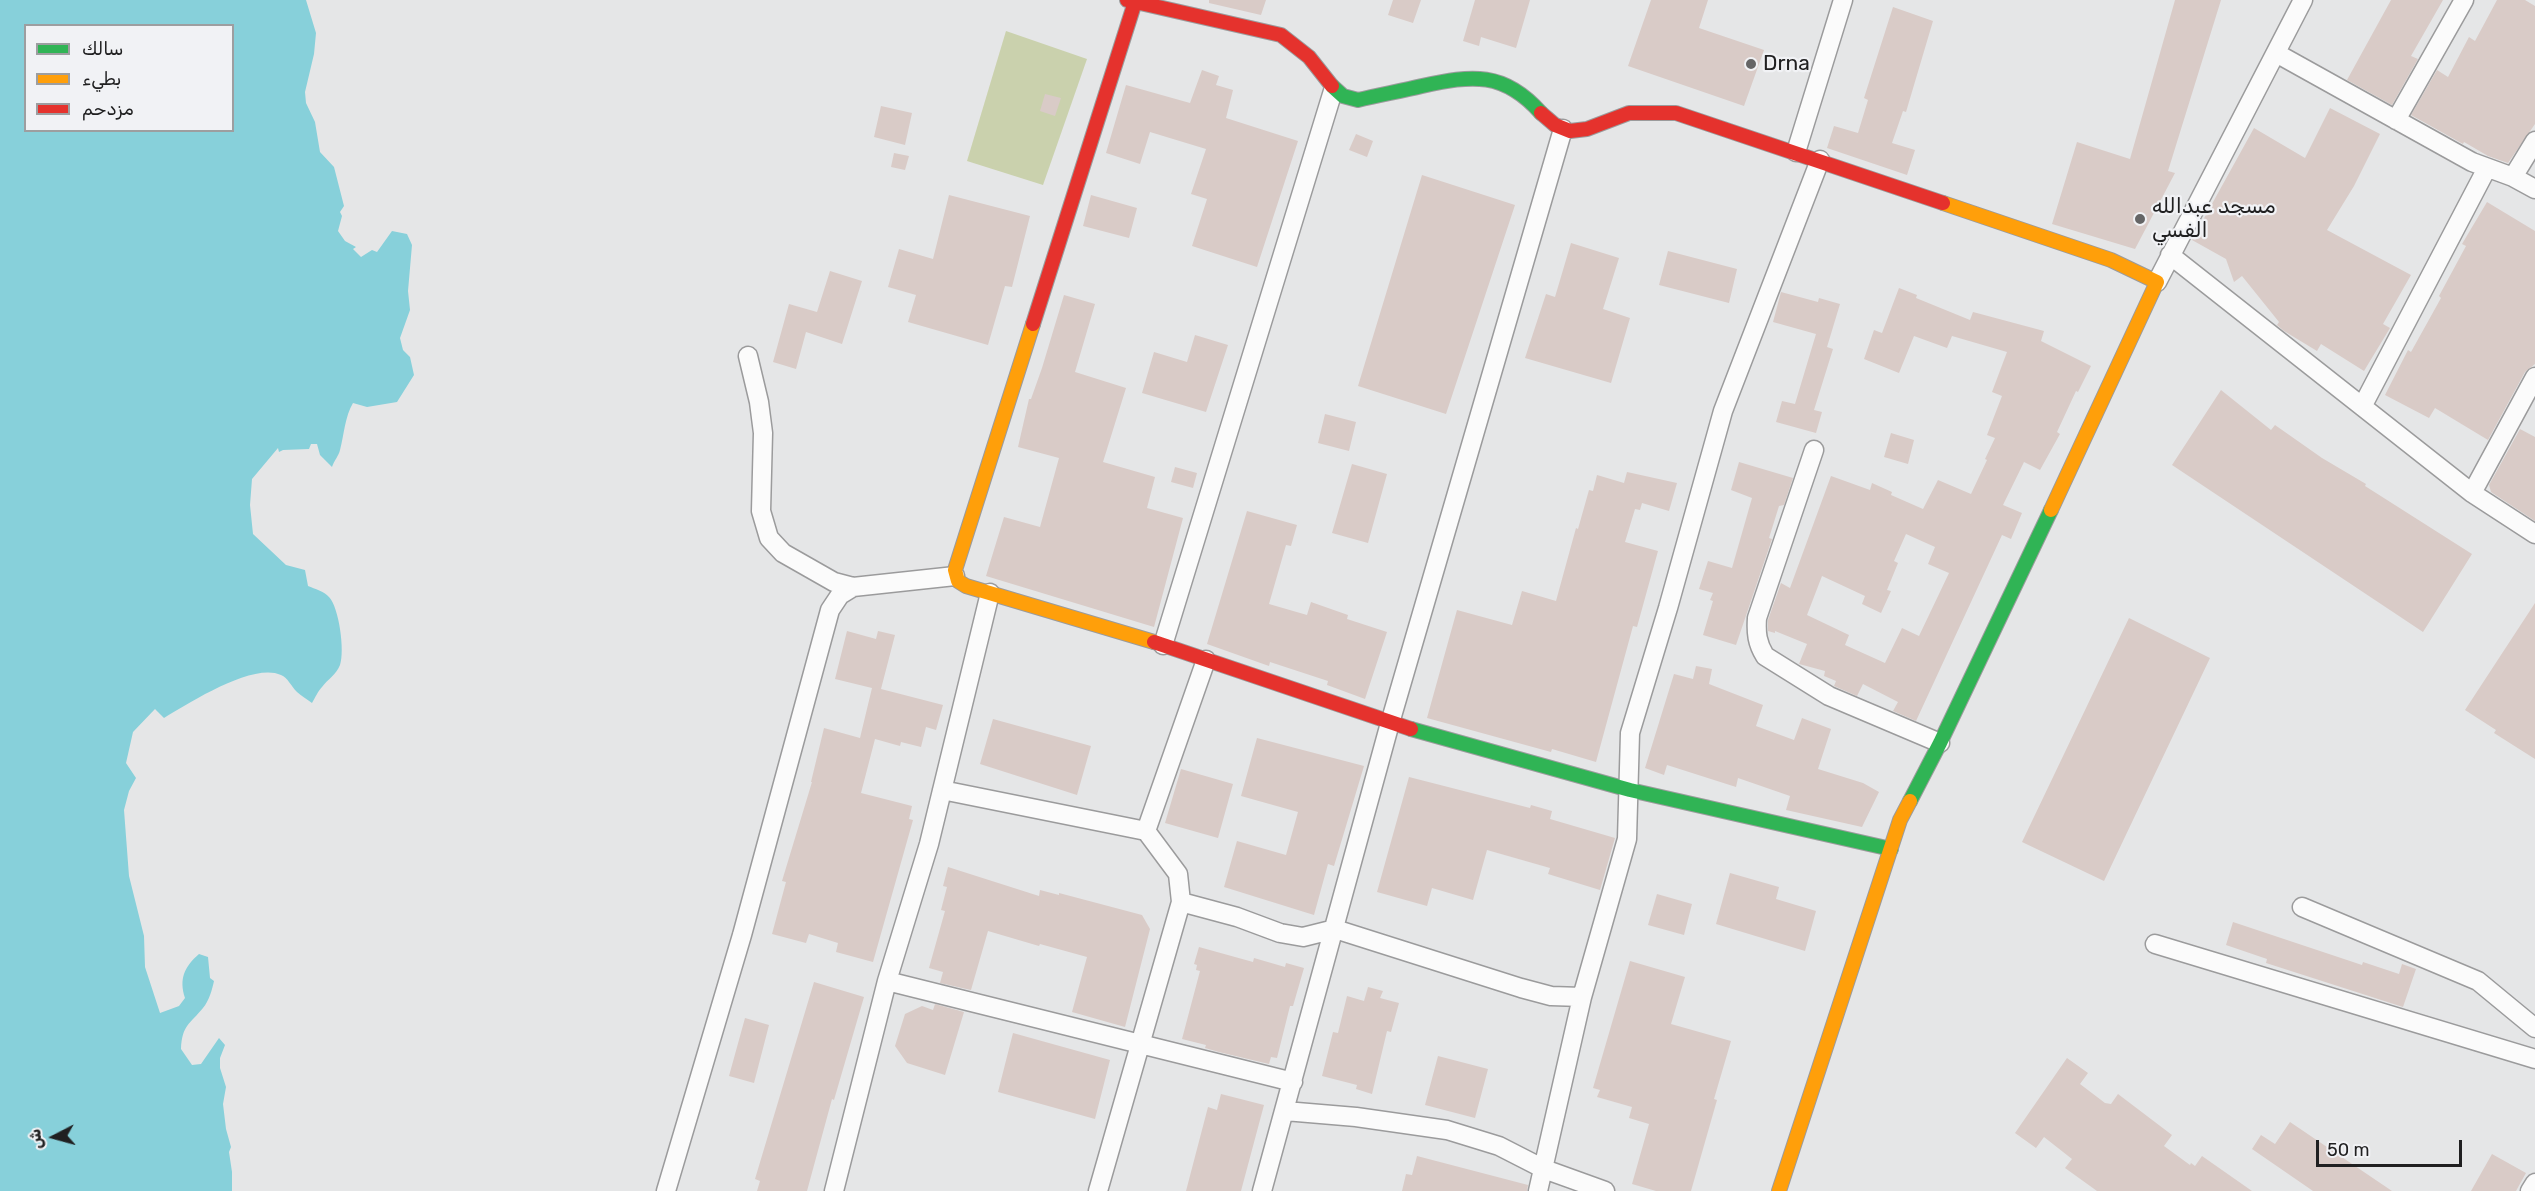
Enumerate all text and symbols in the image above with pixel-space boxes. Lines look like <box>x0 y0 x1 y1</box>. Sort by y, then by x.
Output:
legend <box>24 24 234 132</box>
text: سالك <box>82 38 123 60</box>
place label: Drna <box>1763 51 1810 77</box>
marker: Drna <box>1744 57 1758 71</box>
text: بطيء <box>82 68 121 90</box>
text: مزدحم <box>82 98 134 120</box>
place label: مسجد عبدالله الفسي <box>2152 194 2276 244</box>
marker: مسجد عبدالله الفسي <box>2133 212 2147 226</box>
north arrow <box>24 1107 84 1167</box>
text: ش <box>25 1128 46 1150</box>
scale bar <box>2319 1128 2464 1166</box>
text: 50 m <box>2327 1139 2370 1161</box>

